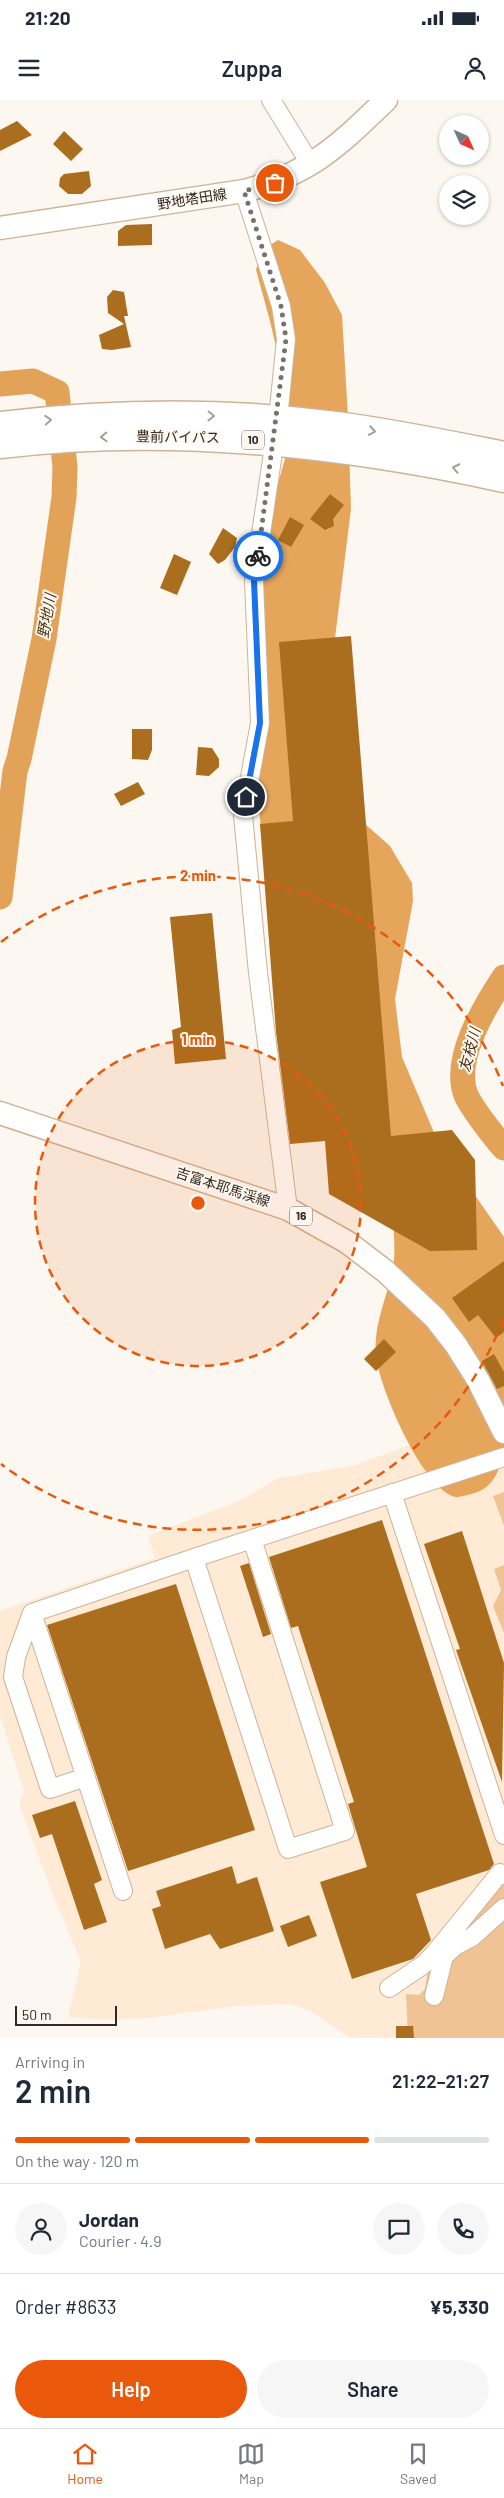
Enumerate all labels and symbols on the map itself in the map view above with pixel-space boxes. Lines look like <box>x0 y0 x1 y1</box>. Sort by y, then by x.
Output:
north arrow <box>439 115 489 165</box>
pin <box>254 162 296 204</box>
street label: 野地塔田線 <box>156 185 228 212</box>
one-way arrow <box>207 410 215 421</box>
one-way arrow <box>45 415 53 426</box>
one-way arrow <box>368 426 377 436</box>
street label: 豊前バイパス <box>136 427 220 446</box>
road number: 10 <box>242 430 264 450</box>
one-way arrow <box>99 432 107 443</box>
one-way arrow <box>452 463 461 474</box>
courier <box>233 531 283 581</box>
water label: 野地川 <box>33 590 59 640</box>
pin <box>225 776 267 818</box>
text: 2 min <box>180 866 216 884</box>
water label: 友枝川 <box>455 1024 484 1074</box>
text: 1 min <box>182 1030 214 1048</box>
street label: 吉富本耶馬渓線 <box>174 1163 272 1210</box>
centre of rings <box>189 1194 207 1212</box>
road number: 16 <box>290 1206 312 1226</box>
scale bar <box>15 2003 118 2026</box>

